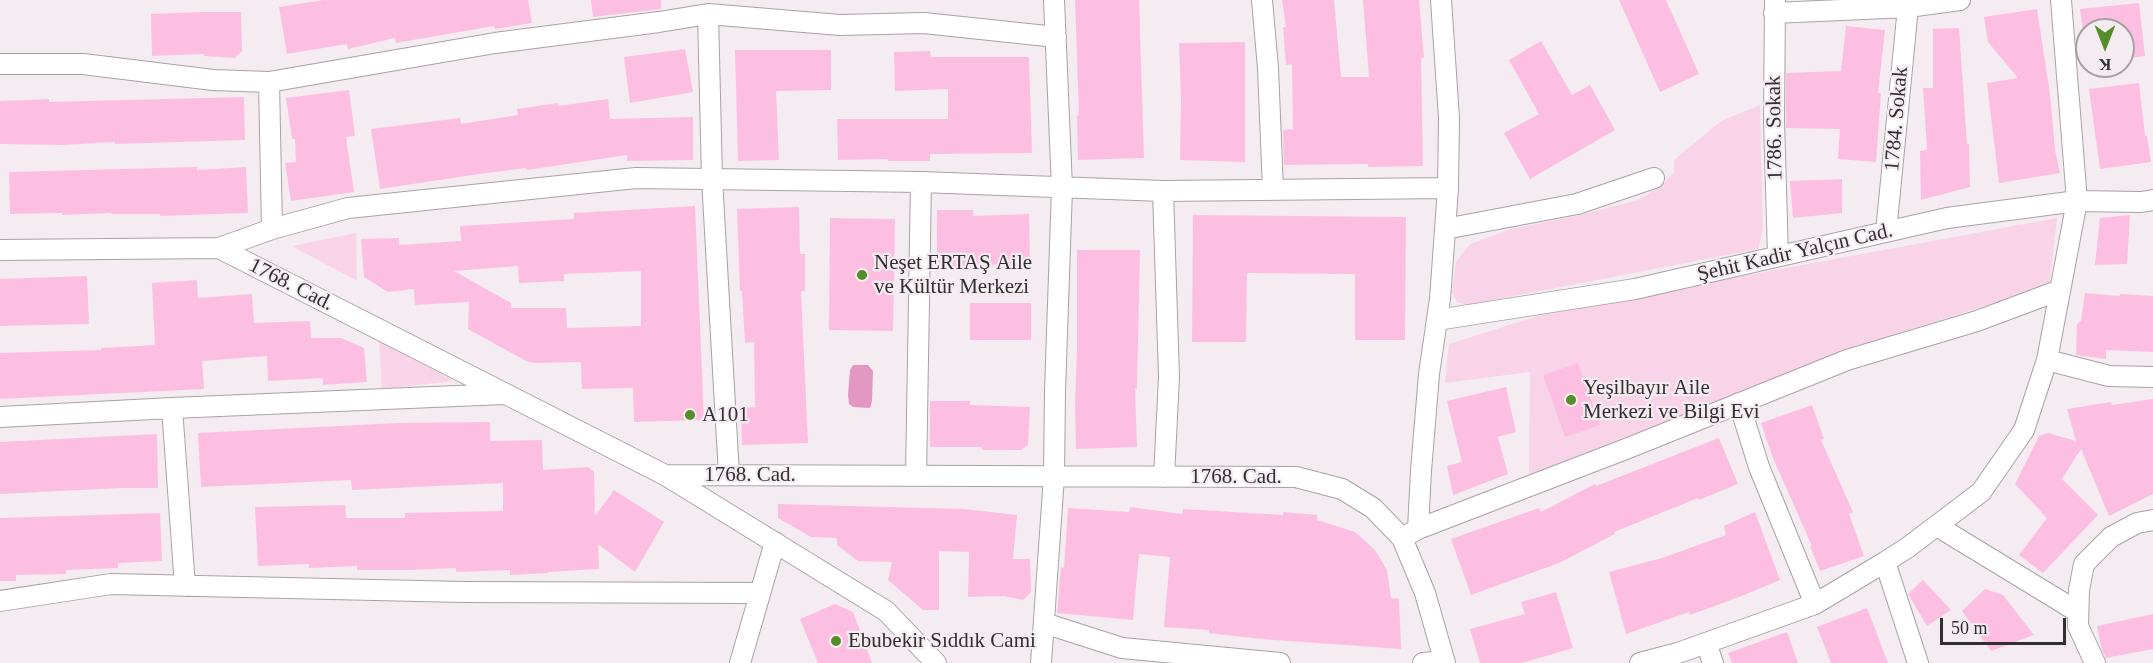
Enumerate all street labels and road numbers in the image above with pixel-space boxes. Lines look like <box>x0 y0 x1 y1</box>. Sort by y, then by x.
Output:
street label: 1784. Sokak <box>1880 66 1914 172</box>
street label: 1786. Sokak <box>1761 75 1789 181</box>
street label: Şehit Kadir Yalçın Cad. <box>1695 218 1895 288</box>
street label: 1768. Cad. <box>244 253 338 317</box>
street label: 1768. Cad. <box>704 462 796 488</box>
street label: 1768. Cad. <box>1190 464 1282 490</box>

